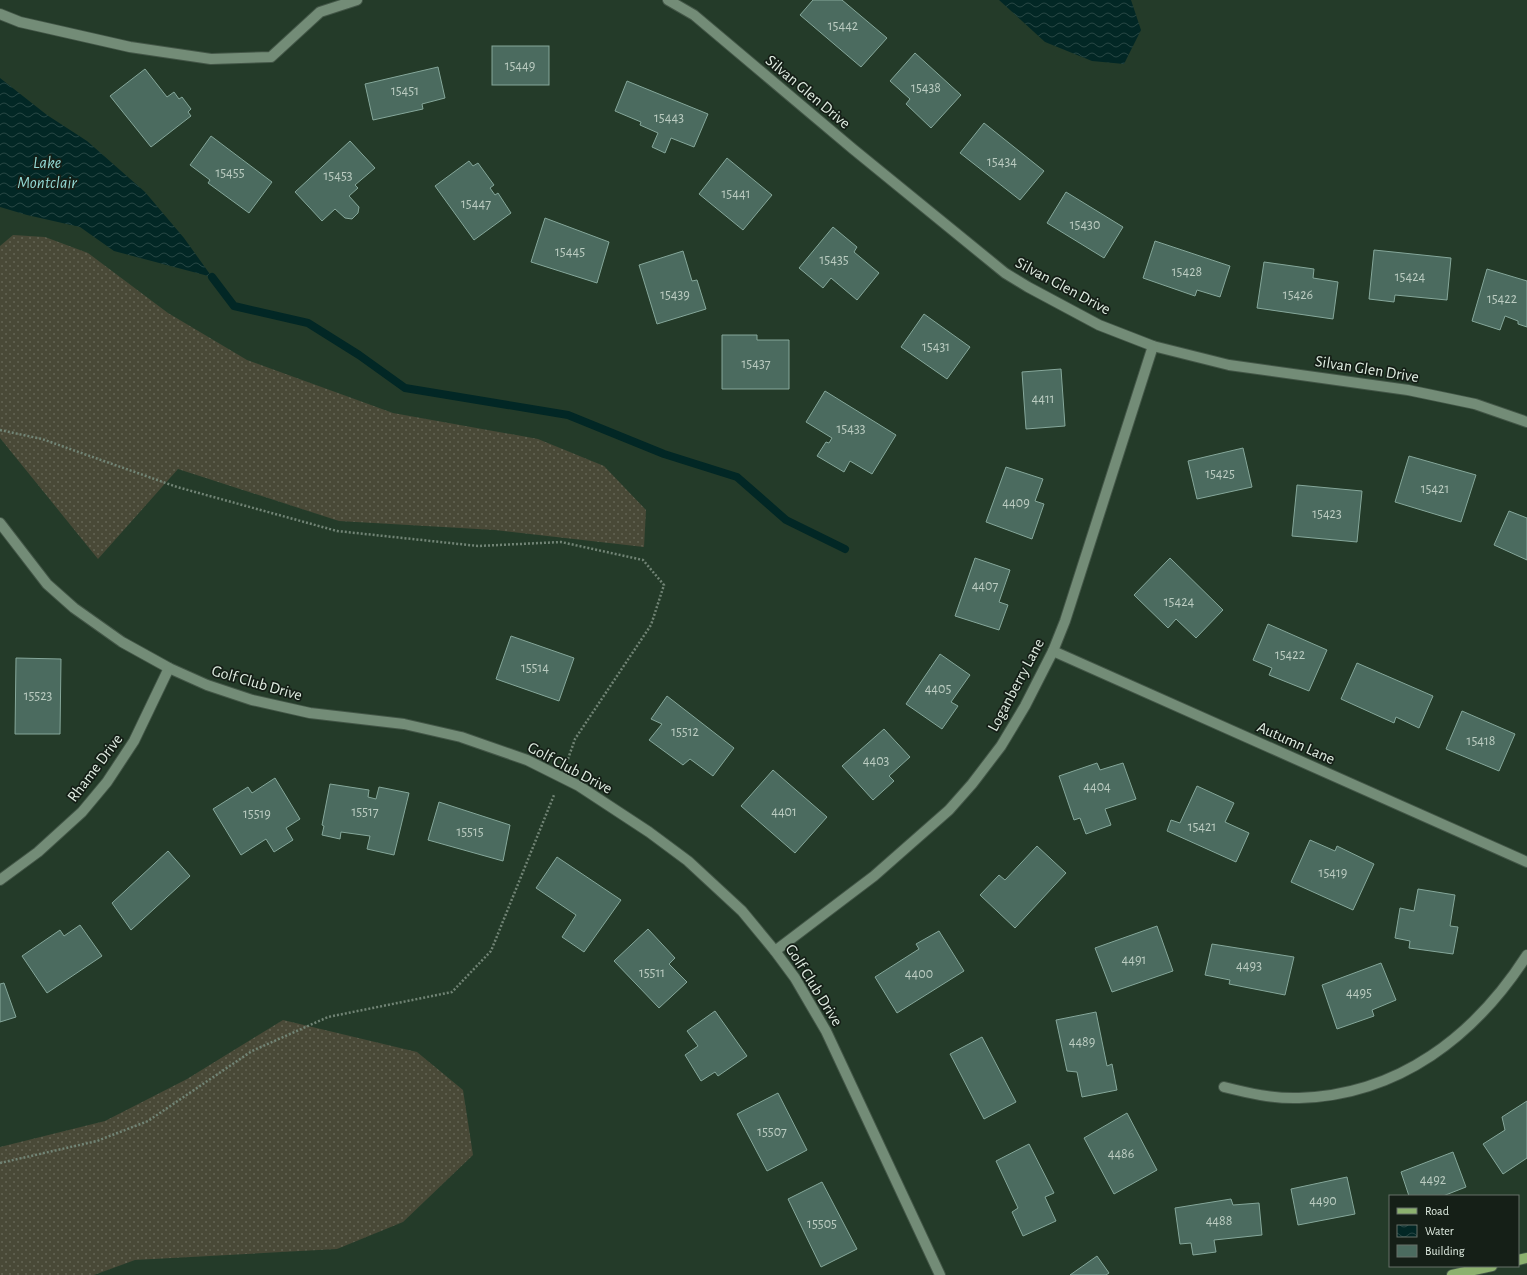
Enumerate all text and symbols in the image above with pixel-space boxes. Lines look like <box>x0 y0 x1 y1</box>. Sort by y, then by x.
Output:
house number: 15442 <box>828 19 858 33</box>
street label: Silvan Glen Drive <box>763 52 853 132</box>
house number: 15449 <box>505 59 535 73</box>
house number: 15438 <box>911 81 941 95</box>
house number: 15451 <box>391 84 419 98</box>
house number: 15443 <box>654 111 684 125</box>
water label: Lake Montclair <box>17 154 77 191</box>
house number: 15434 <box>987 155 1017 169</box>
house number: 15455 <box>215 166 245 180</box>
house number: 15453 <box>323 169 353 183</box>
house number: 15441 <box>722 187 750 201</box>
house number: 15447 <box>461 197 491 211</box>
house number: 15430 <box>1070 218 1100 232</box>
house number: 15445 <box>555 245 585 259</box>
house number: 15435 <box>819 253 849 267</box>
street label: Silvan Glen Drive <box>1013 254 1113 318</box>
house number: 15428 <box>1172 265 1202 279</box>
house number: 15424 <box>1395 270 1426 284</box>
house number: 15439 <box>660 288 690 302</box>
house number: 15426 <box>1283 288 1313 302</box>
house number: 15422 <box>1487 292 1517 306</box>
house number: 15431 <box>922 340 950 354</box>
street label: Silvan Glen Drive <box>1314 353 1420 385</box>
house number: 15437 <box>741 357 771 371</box>
house number: 4411 <box>1031 392 1055 406</box>
house number: 15433 <box>837 422 866 436</box>
house number: 15425 <box>1205 467 1235 481</box>
house number: 15421 <box>1421 482 1449 496</box>
house number: 4409 <box>1002 496 1030 510</box>
house number: 15423 <box>1312 507 1342 521</box>
house number: 4407 <box>972 579 999 593</box>
house number: 15424 <box>1164 595 1195 609</box>
street label: Loganberry Lane <box>985 636 1048 734</box>
house number: 15422 <box>1275 648 1305 662</box>
house number: 15514 <box>521 661 549 675</box>
street label: Golf Club Drive <box>210 662 304 704</box>
house number: 4405 <box>925 682 952 696</box>
house number: 15523 <box>24 689 53 703</box>
street label: Autumn Lane <box>1255 719 1337 767</box>
house number: 15512 <box>671 725 699 739</box>
street label: Rhame Drive <box>64 731 126 805</box>
house number: 15418 <box>1467 734 1495 748</box>
street label: Golf Club Drive <box>525 739 615 797</box>
house number: 4403 <box>863 754 890 768</box>
house number: 4404 <box>1083 780 1111 794</box>
house number: 15517 <box>351 805 379 819</box>
house number: 4401 <box>771 805 797 819</box>
house number: 15519 <box>243 807 271 821</box>
house number: 15421 <box>1188 820 1216 834</box>
house number: 15515 <box>456 825 484 839</box>
house number: 15419 <box>1319 866 1347 880</box>
street label: Golf Club Drive <box>783 941 845 1029</box>
house number: 4491 <box>1122 953 1146 967</box>
house number: 4493 <box>1236 959 1262 973</box>
house number: 15511 <box>639 966 665 980</box>
house number: 4400 <box>905 967 933 981</box>
house number: 4495 <box>1346 986 1372 1000</box>
house number: 4489 <box>1069 1035 1095 1049</box>
house number: 15507 <box>757 1125 787 1139</box>
house number: 4486 <box>1108 1147 1134 1161</box>
house number: 4492 <box>1420 1173 1446 1187</box>
house number: 4490 <box>1309 1194 1337 1208</box>
legend <box>1389 1195 1519 1267</box>
text: Road <box>1425 1205 1449 1217</box>
house number: 4488 <box>1206 1214 1232 1228</box>
house number: 15505 <box>807 1217 837 1231</box>
text: Water <box>1425 1225 1454 1237</box>
text: Building <box>1425 1245 1465 1257</box>

